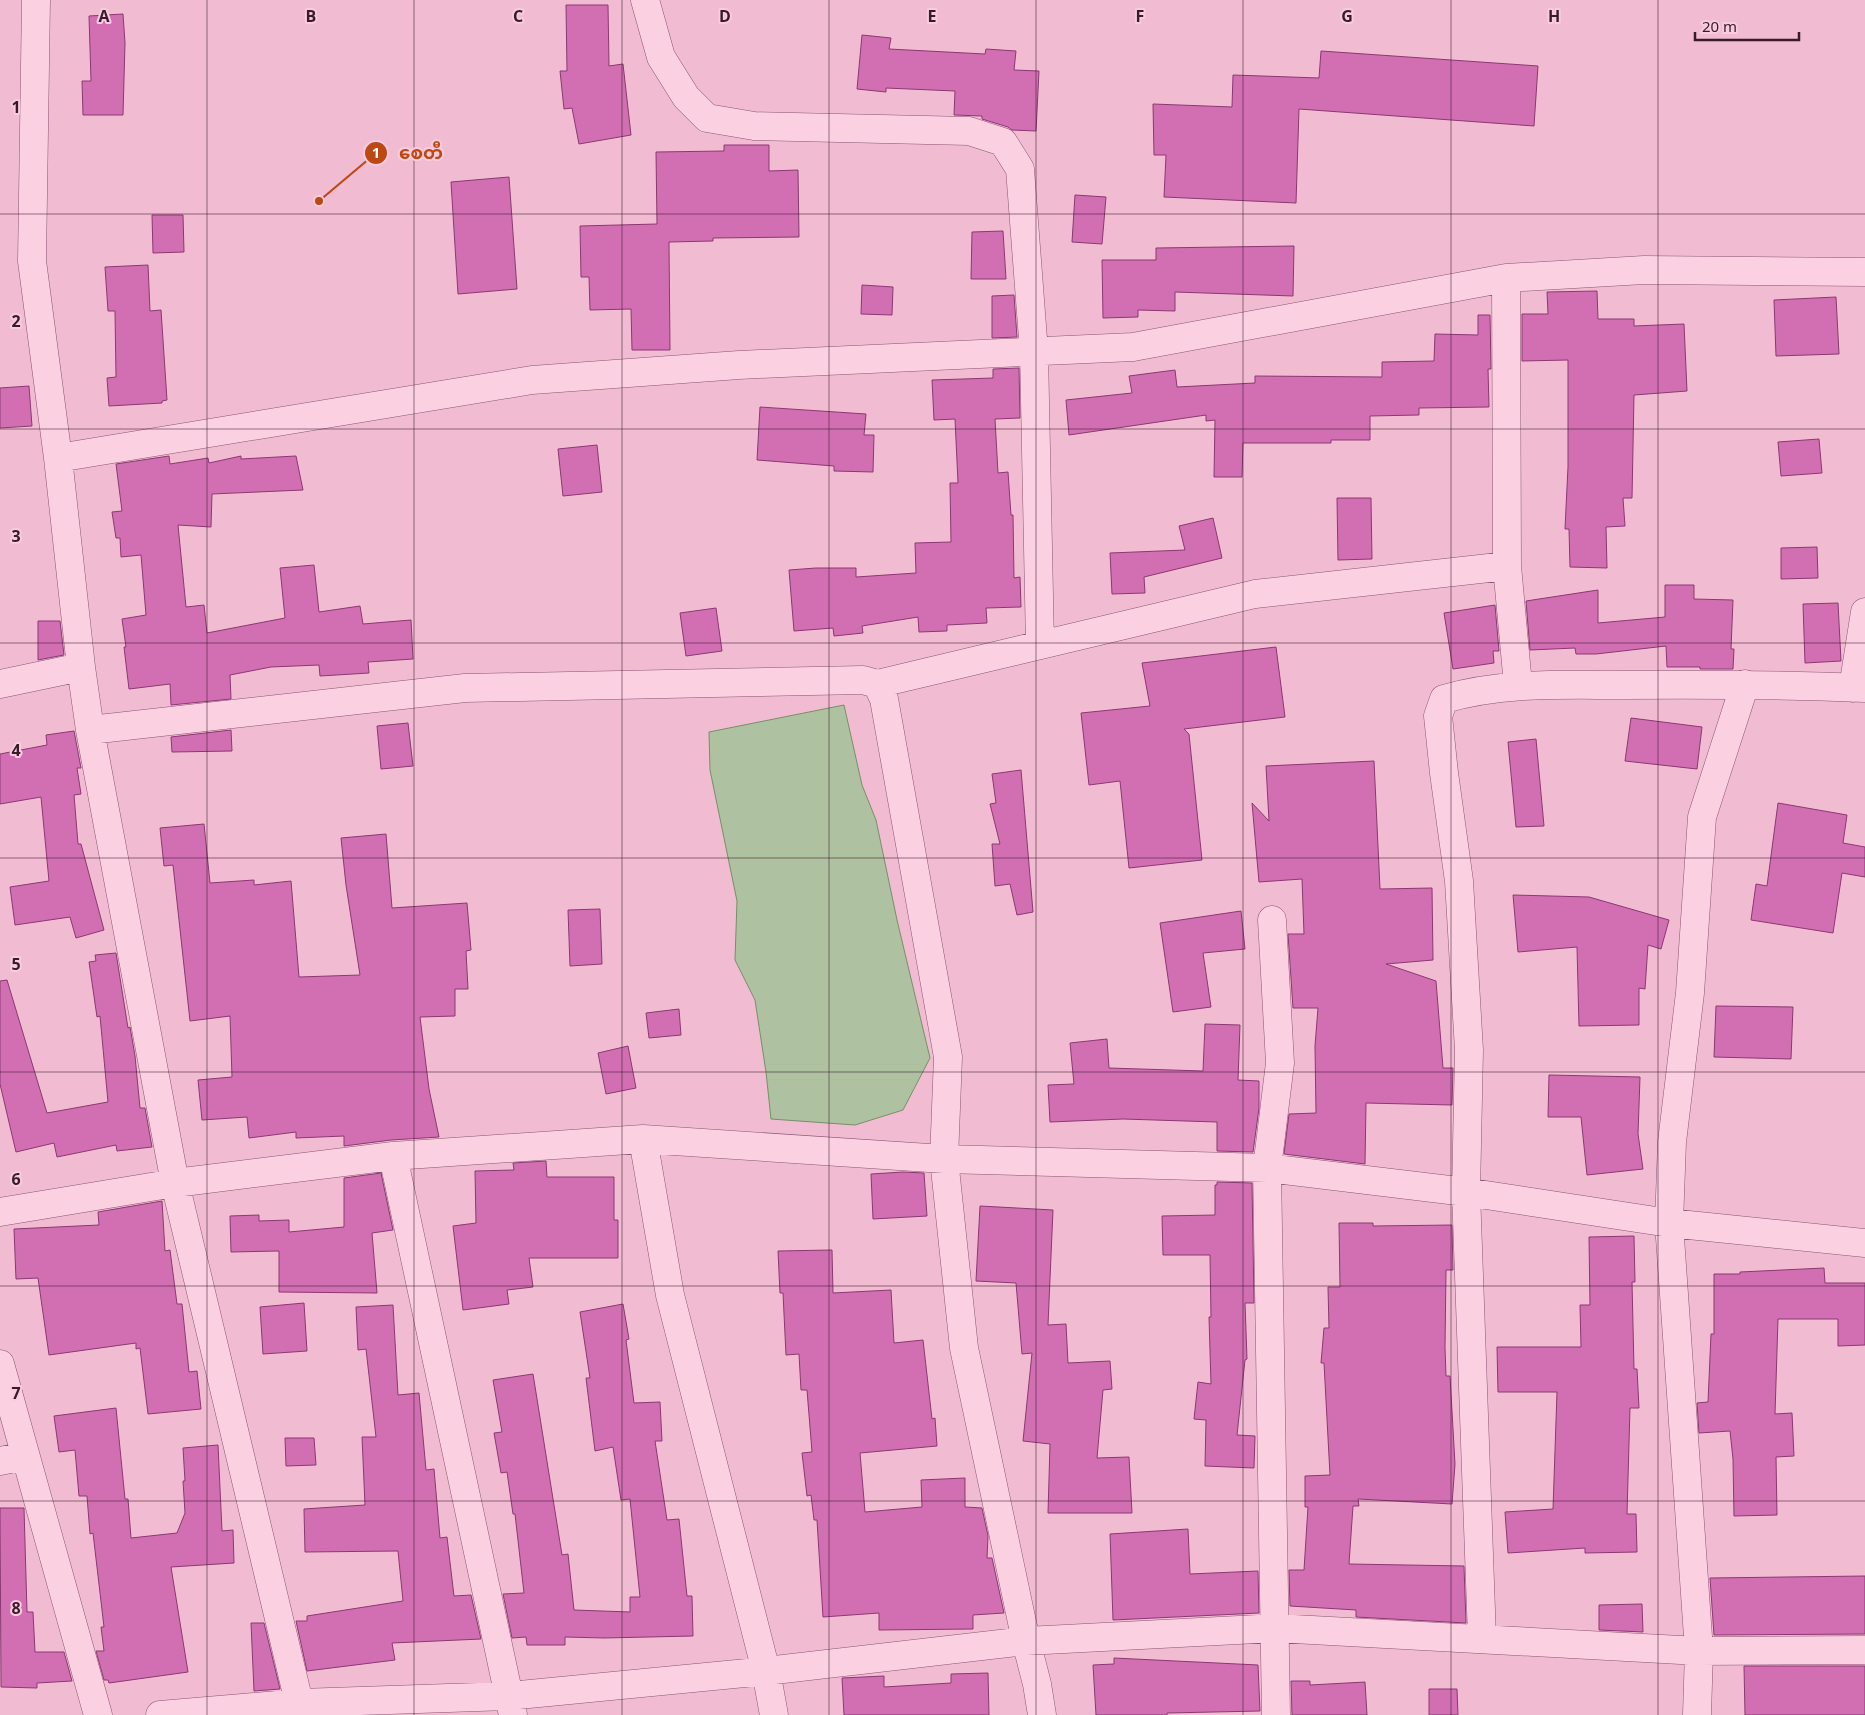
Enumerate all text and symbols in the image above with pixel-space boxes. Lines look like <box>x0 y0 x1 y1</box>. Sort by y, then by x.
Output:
text: A <box>98 1 110 36</box>
text: B <box>306 1 316 36</box>
text: C <box>513 1 523 36</box>
text: D <box>719 1 731 36</box>
text: E <box>928 1 937 36</box>
text: F <box>1136 1 1144 36</box>
text: G <box>1341 1 1353 36</box>
text: H <box>1548 1 1560 36</box>
scale bar <box>1695 10 1799 42</box>
text: 20 m <box>1702 12 1737 45</box>
text: 1 <box>11 92 21 127</box>
text: စေတီ <box>399 135 443 174</box>
callout: စေတီ <box>364 136 452 169</box>
text: 1 <box>372 138 380 171</box>
text: 2 <box>11 306 21 341</box>
text: 3 <box>11 521 21 556</box>
text: 4 <box>11 735 21 770</box>
text: 5 <box>11 949 21 984</box>
text: 6 <box>11 1164 21 1199</box>
text: 7 <box>11 1378 21 1413</box>
text: 8 <box>11 1593 21 1628</box>

